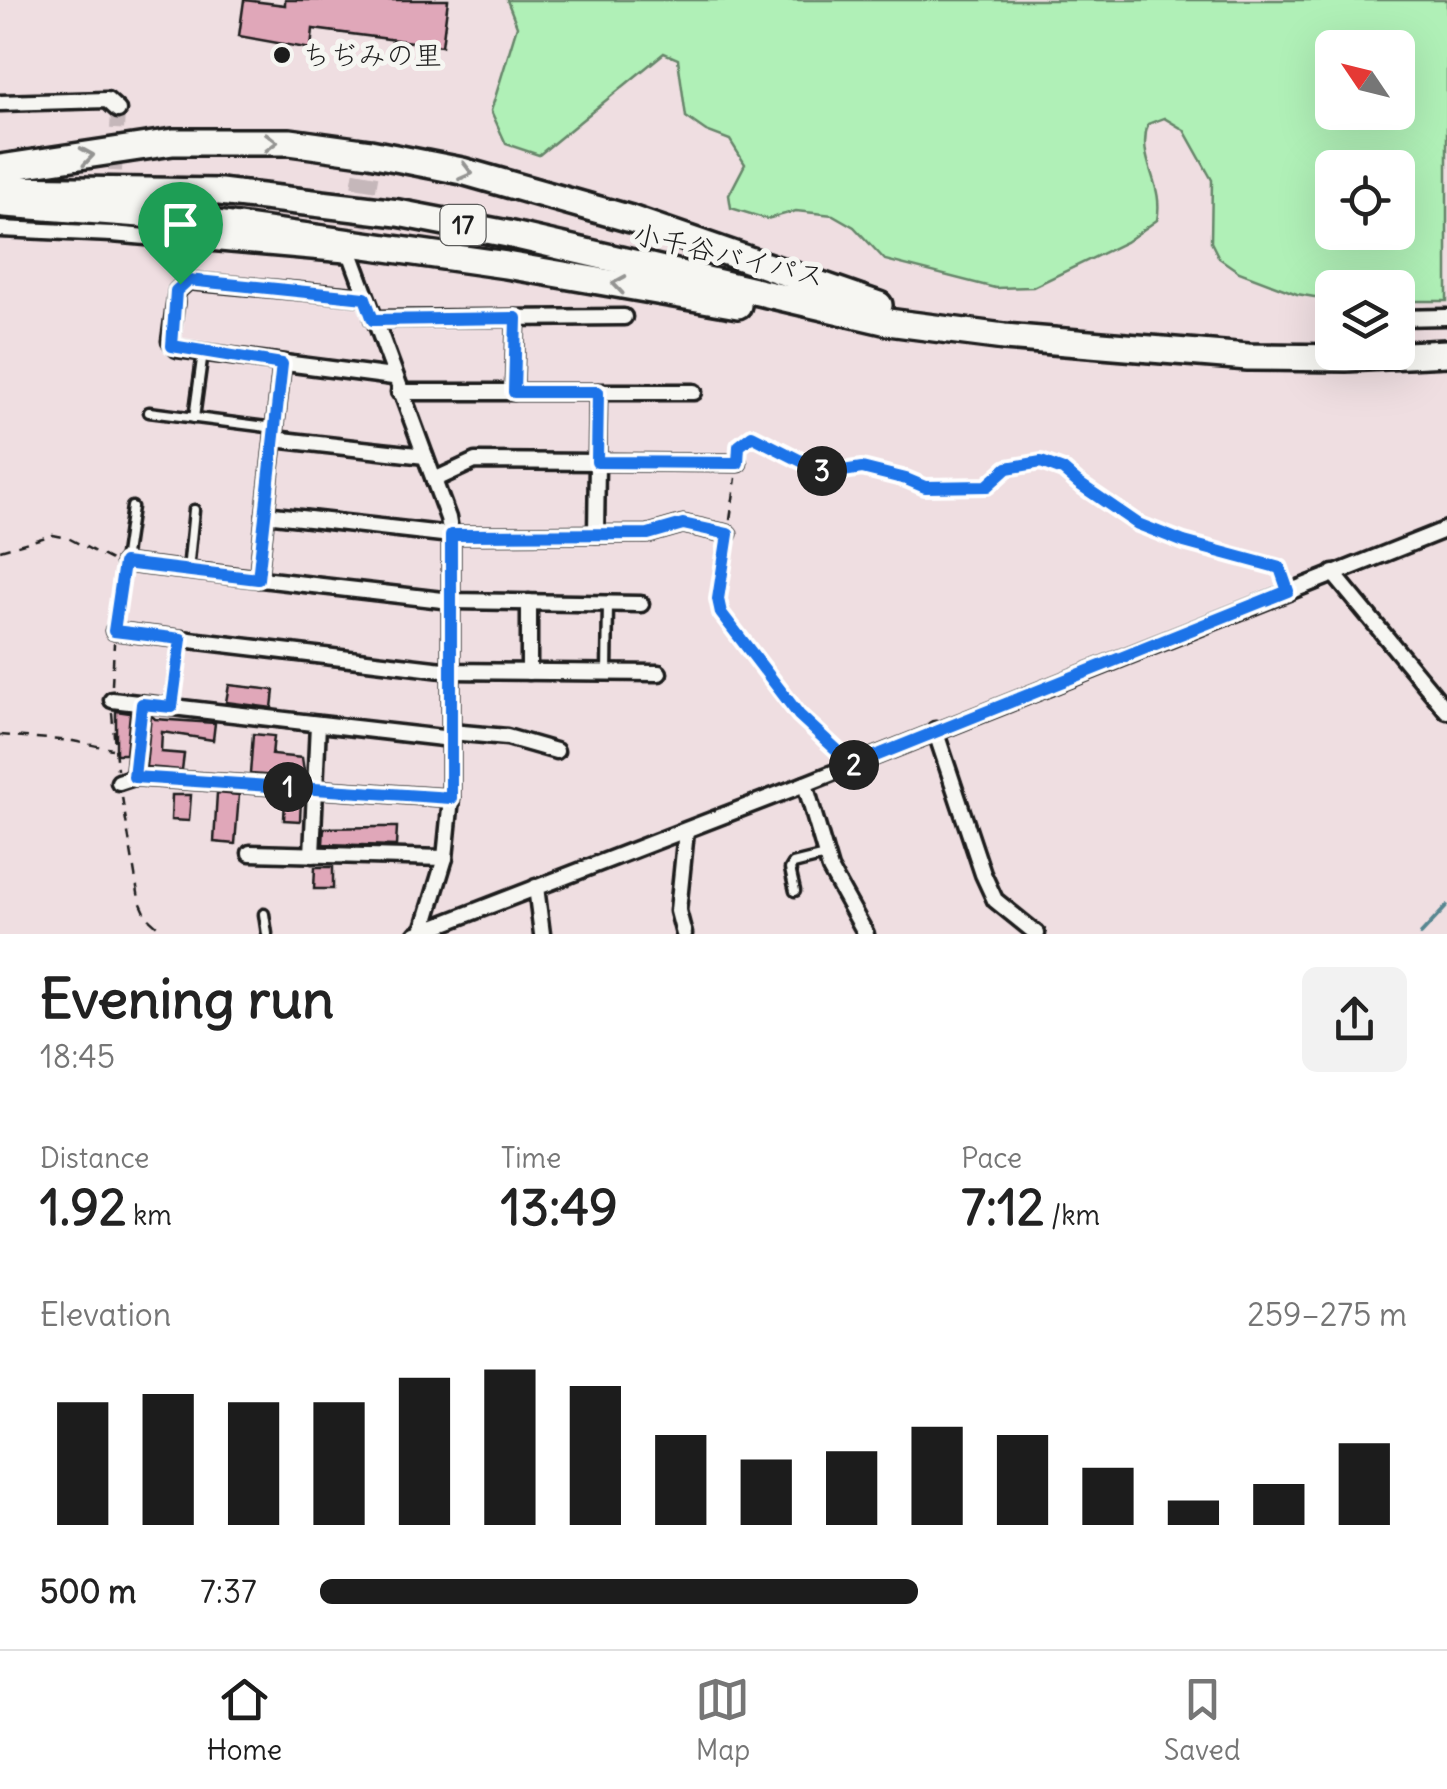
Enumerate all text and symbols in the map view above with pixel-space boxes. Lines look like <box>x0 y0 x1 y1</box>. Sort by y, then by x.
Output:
north arrow <box>1315 30 1415 130</box>
map controls <box>1315 30 1415 370</box>
place label: ちぢみの里 <box>302 37 442 73</box>
marker: ちぢみの里 <box>271 44 293 66</box>
one-way arrow <box>264 131 279 153</box>
one-way arrow <box>78 147 95 168</box>
button: locate <box>1315 150 1415 250</box>
one-way arrow <box>457 161 474 182</box>
pin <box>138 182 223 285</box>
icon: arrive <box>153 197 208 252</box>
road number: 17 <box>440 205 486 245</box>
street label: 小千谷バイパス <box>630 215 828 295</box>
button: layers <box>1315 270 1415 370</box>
one-way arrow <box>610 274 627 295</box>
pin: 3 <box>797 446 847 496</box>
text: 3 <box>814 453 830 489</box>
pin: 2 <box>829 740 879 790</box>
text: 2 <box>846 747 862 783</box>
pin: 1 <box>263 762 313 812</box>
text: 1 <box>282 769 294 805</box>
text: Evening run <box>40 964 334 1033</box>
button: share <box>1302 967 1407 1072</box>
text: 18:45 <box>40 1036 115 1077</box>
text: Distance <box>40 1140 149 1176</box>
text: Time <box>501 1140 561 1176</box>
text: Pace <box>961 1140 1022 1176</box>
text: 1.92 <box>40 1176 126 1239</box>
text: 13:49 <box>501 1176 618 1239</box>
text: 7:12 <box>961 1176 1044 1239</box>
text: km <box>126 1197 172 1233</box>
text: /km <box>1044 1197 1100 1233</box>
text: Elevation <box>40 1294 171 1335</box>
text: 259–275 m <box>1247 1294 1407 1335</box>
text: 500 m <box>40 1571 136 1612</box>
text: 7:37 <box>200 1571 257 1612</box>
tab: Home <box>207 1672 282 1768</box>
tab: Map <box>695 1672 750 1768</box>
tab: Saved <box>1164 1672 1240 1768</box>

